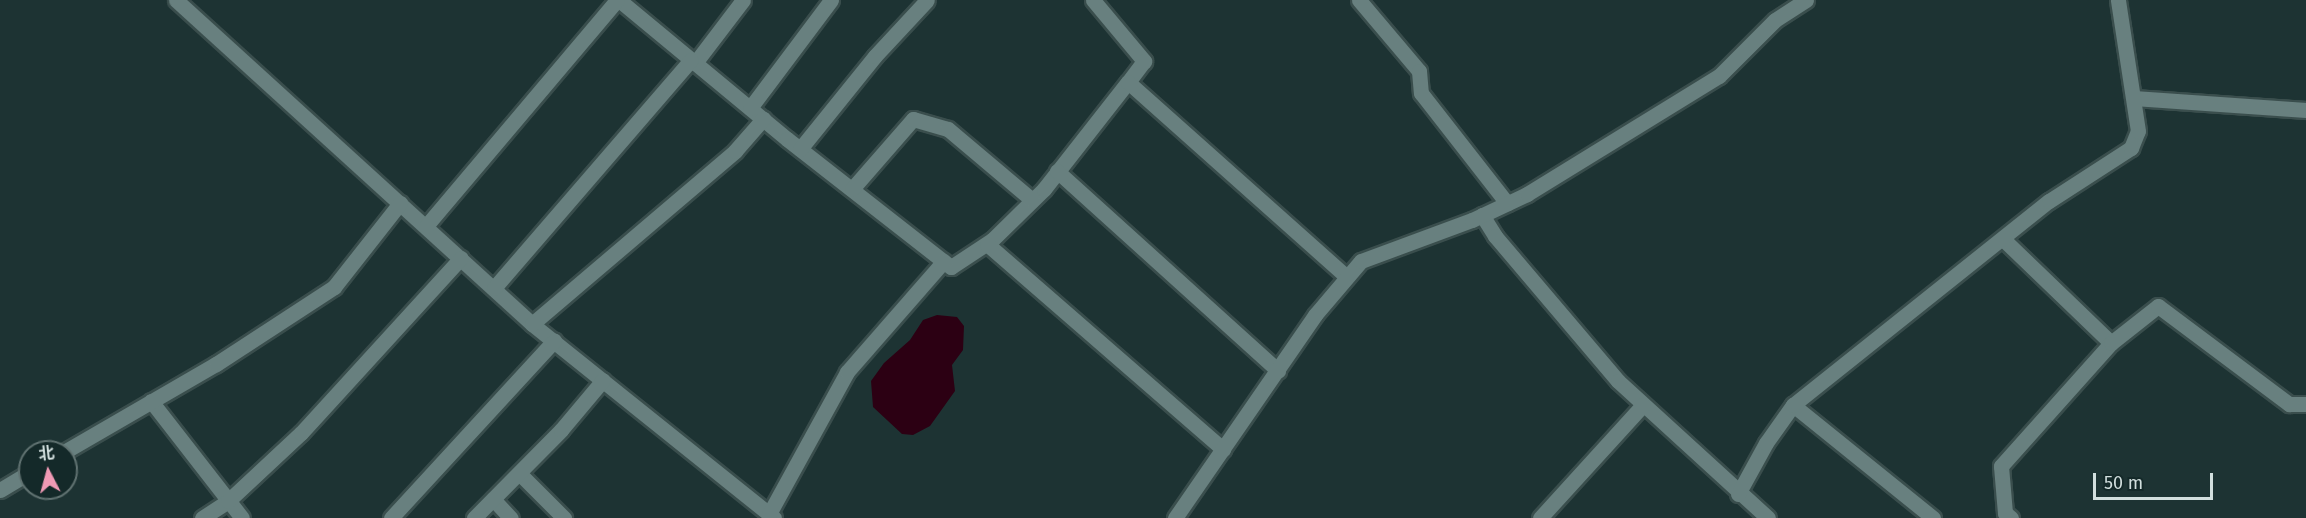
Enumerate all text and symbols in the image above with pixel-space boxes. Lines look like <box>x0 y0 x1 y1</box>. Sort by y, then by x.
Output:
north arrow <box>18 440 78 500</box>
text: 北 <box>37 443 55 464</box>
scale bar <box>2096 461 2216 499</box>
text: 50 m <box>2104 472 2143 494</box>

